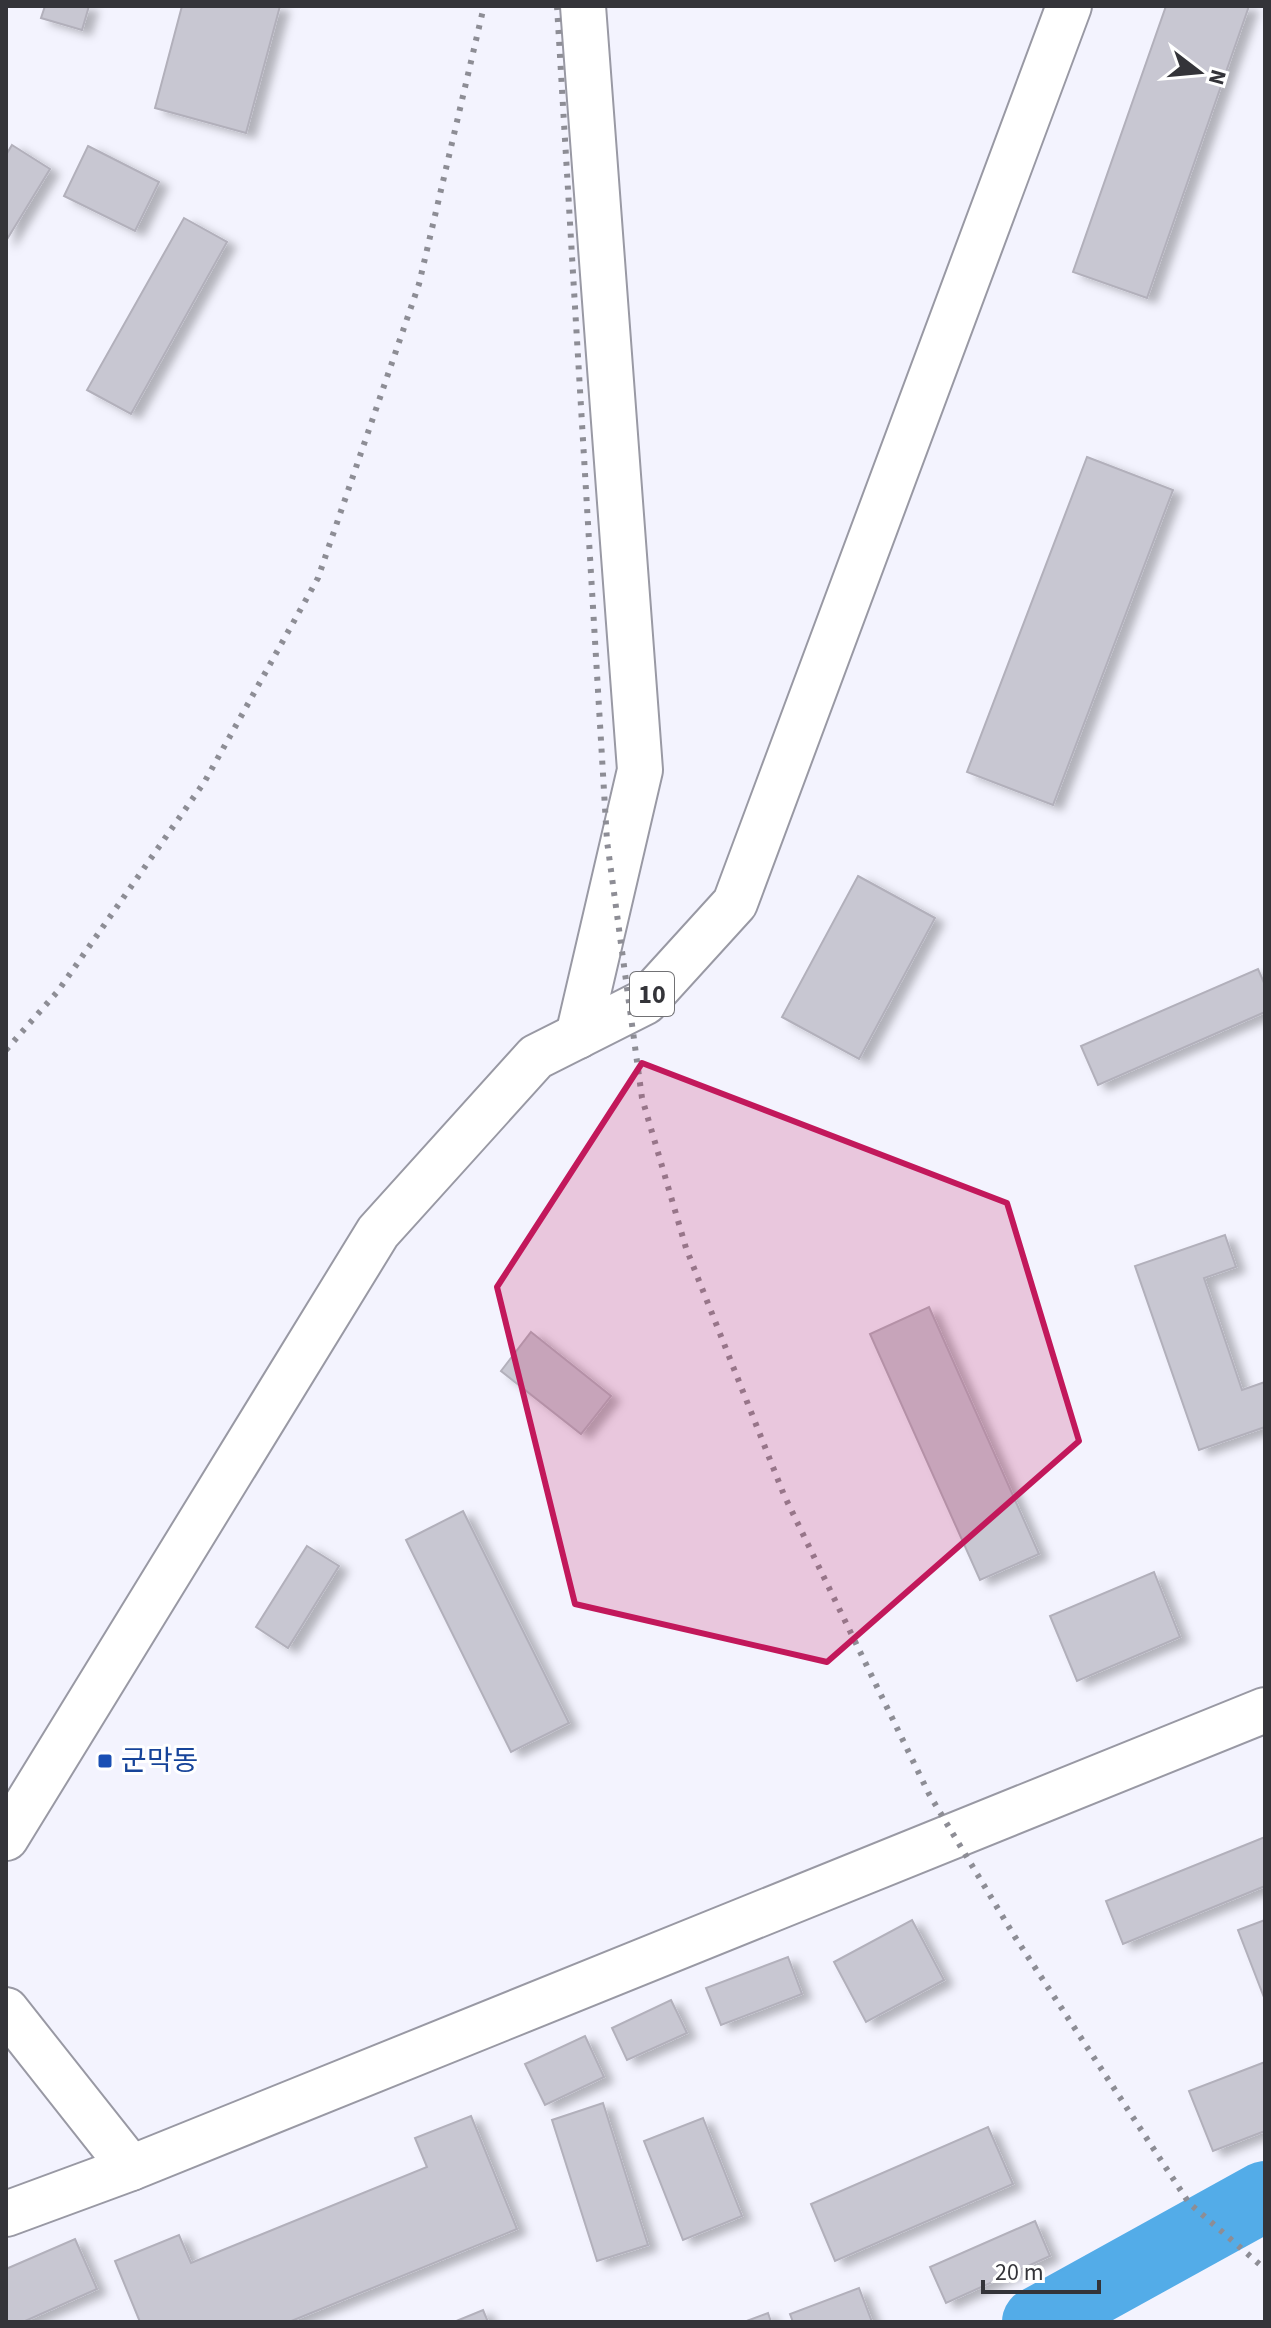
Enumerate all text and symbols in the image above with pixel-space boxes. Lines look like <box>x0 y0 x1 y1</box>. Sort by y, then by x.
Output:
north arrow <box>1159 32 1239 112</box>
text: N <box>1200 66 1235 89</box>
road number: 10 <box>630 972 674 1016</box>
place label: 군막동 <box>121 1741 198 1781</box>
marker: 군막동 <box>96 1752 114 1770</box>
scale bar <box>983 2244 1099 2294</box>
text: 20 m <box>995 2255 1044 2290</box>

